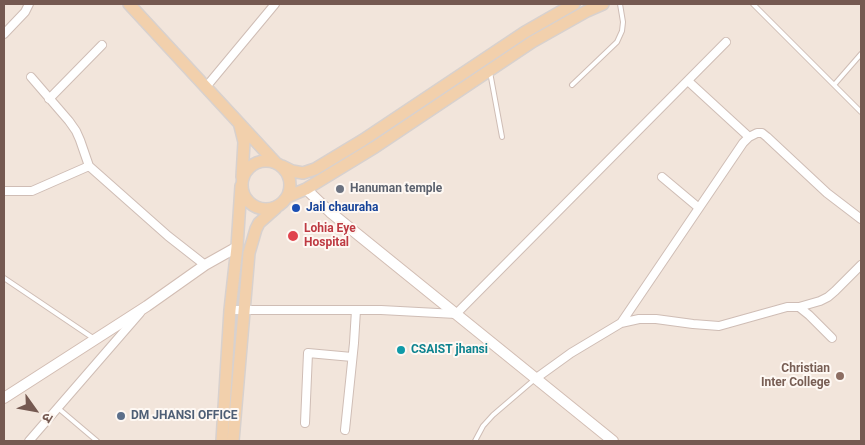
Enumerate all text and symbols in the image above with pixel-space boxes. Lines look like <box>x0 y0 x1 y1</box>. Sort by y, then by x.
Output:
place label: Hanuman temple <box>350 182 442 196</box>
marker: Hanuman temple <box>334 183 346 195</box>
place label: Jail chauraha <box>306 201 378 215</box>
marker: Jail chauraha <box>290 202 302 214</box>
place label: Lohia Eye Hospital <box>304 222 356 250</box>
marker: Lohia Eye Hospital <box>286 229 300 243</box>
place label: CSAIST jhansi <box>411 343 488 357</box>
marker: CSAIST jhansi <box>395 344 407 356</box>
place label: Christian Inter College <box>761 362 830 390</box>
marker: Christian Inter College <box>834 370 846 382</box>
north arrow <box>10 385 60 435</box>
place label: DM JHANSI OFFICE <box>131 409 238 423</box>
text: उ <box>39 410 57 426</box>
marker: DM JHANSI OFFICE <box>115 410 127 422</box>

